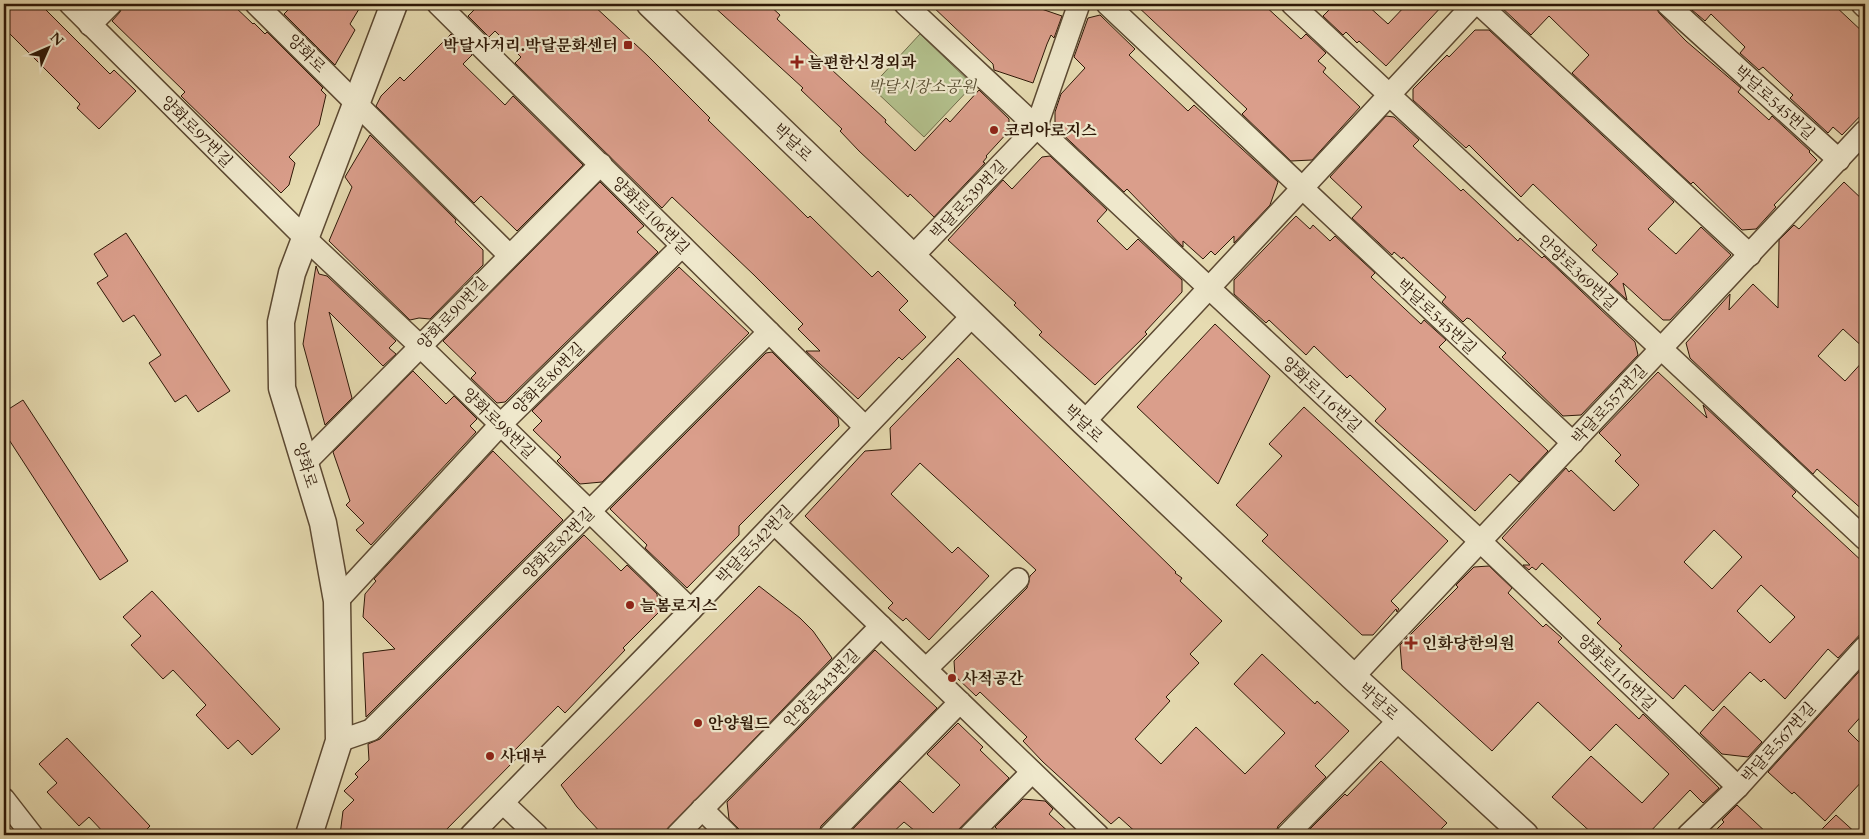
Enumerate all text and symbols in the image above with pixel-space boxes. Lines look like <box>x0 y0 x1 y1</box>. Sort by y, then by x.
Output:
north arrow <box>22 22 72 72</box>
text: N <box>46 28 68 50</box>
street label: 양화로 <box>282 30 331 78</box>
place label: 박달사거리.박달문화센터 <box>443 35 618 57</box>
marker: 박달사거리.박달문화센터 <box>622 39 634 51</box>
place label: 늘편한신경외과 <box>808 52 917 74</box>
marker: 늘편한신경외과 <box>790 55 804 69</box>
street label: 박달로545번길 <box>1729 60 1820 145</box>
park label: 박달시장소공원 <box>868 76 978 98</box>
street label: 양화로97번길 <box>155 91 237 173</box>
street label: 박달로 <box>768 119 817 167</box>
place label: 코리아로지스 <box>1004 120 1097 142</box>
marker: 코리아로지스 <box>988 124 1000 136</box>
street label: 박달로539번길 <box>925 155 1012 244</box>
street label: 양화로106번길 <box>606 172 694 260</box>
street label: 안양로369번길 <box>1533 230 1622 316</box>
street label: 양화로90번길 <box>412 272 493 355</box>
street label: 박달로545번길 <box>1392 274 1481 360</box>
street label: 양화로86번길 <box>508 338 590 420</box>
street label: 양화로116번길 <box>1277 352 1366 438</box>
street label: 박달로557번길 <box>1567 360 1653 449</box>
street label: 양화로98번길 <box>457 383 540 464</box>
street label: 박달로 <box>1059 400 1108 448</box>
street label: 양화로 <box>288 440 322 491</box>
street label: 박달로542번길 <box>711 500 798 589</box>
street label: 양화로82번길 <box>518 503 600 585</box>
place label: 늘봄로지스 <box>640 595 718 617</box>
marker: 늘봄로지스 <box>624 599 636 611</box>
street label: 양화로116번길 <box>1572 629 1661 716</box>
place label: 인화당한의원 <box>1422 633 1515 655</box>
marker: 인화당한의원 <box>1404 636 1418 650</box>
street label: 안양로343번길 <box>778 644 865 733</box>
place label: 사적공간 <box>962 668 1024 690</box>
marker: 사적공간 <box>946 672 958 684</box>
street label: 박달로 <box>1354 678 1403 726</box>
street label: 박달로567번길 <box>1736 697 1821 788</box>
place label: 안양월드 <box>708 713 770 735</box>
marker: 안양월드 <box>692 717 704 729</box>
place label: 사대부 <box>500 746 547 768</box>
marker: 사대부 <box>484 750 496 762</box>

